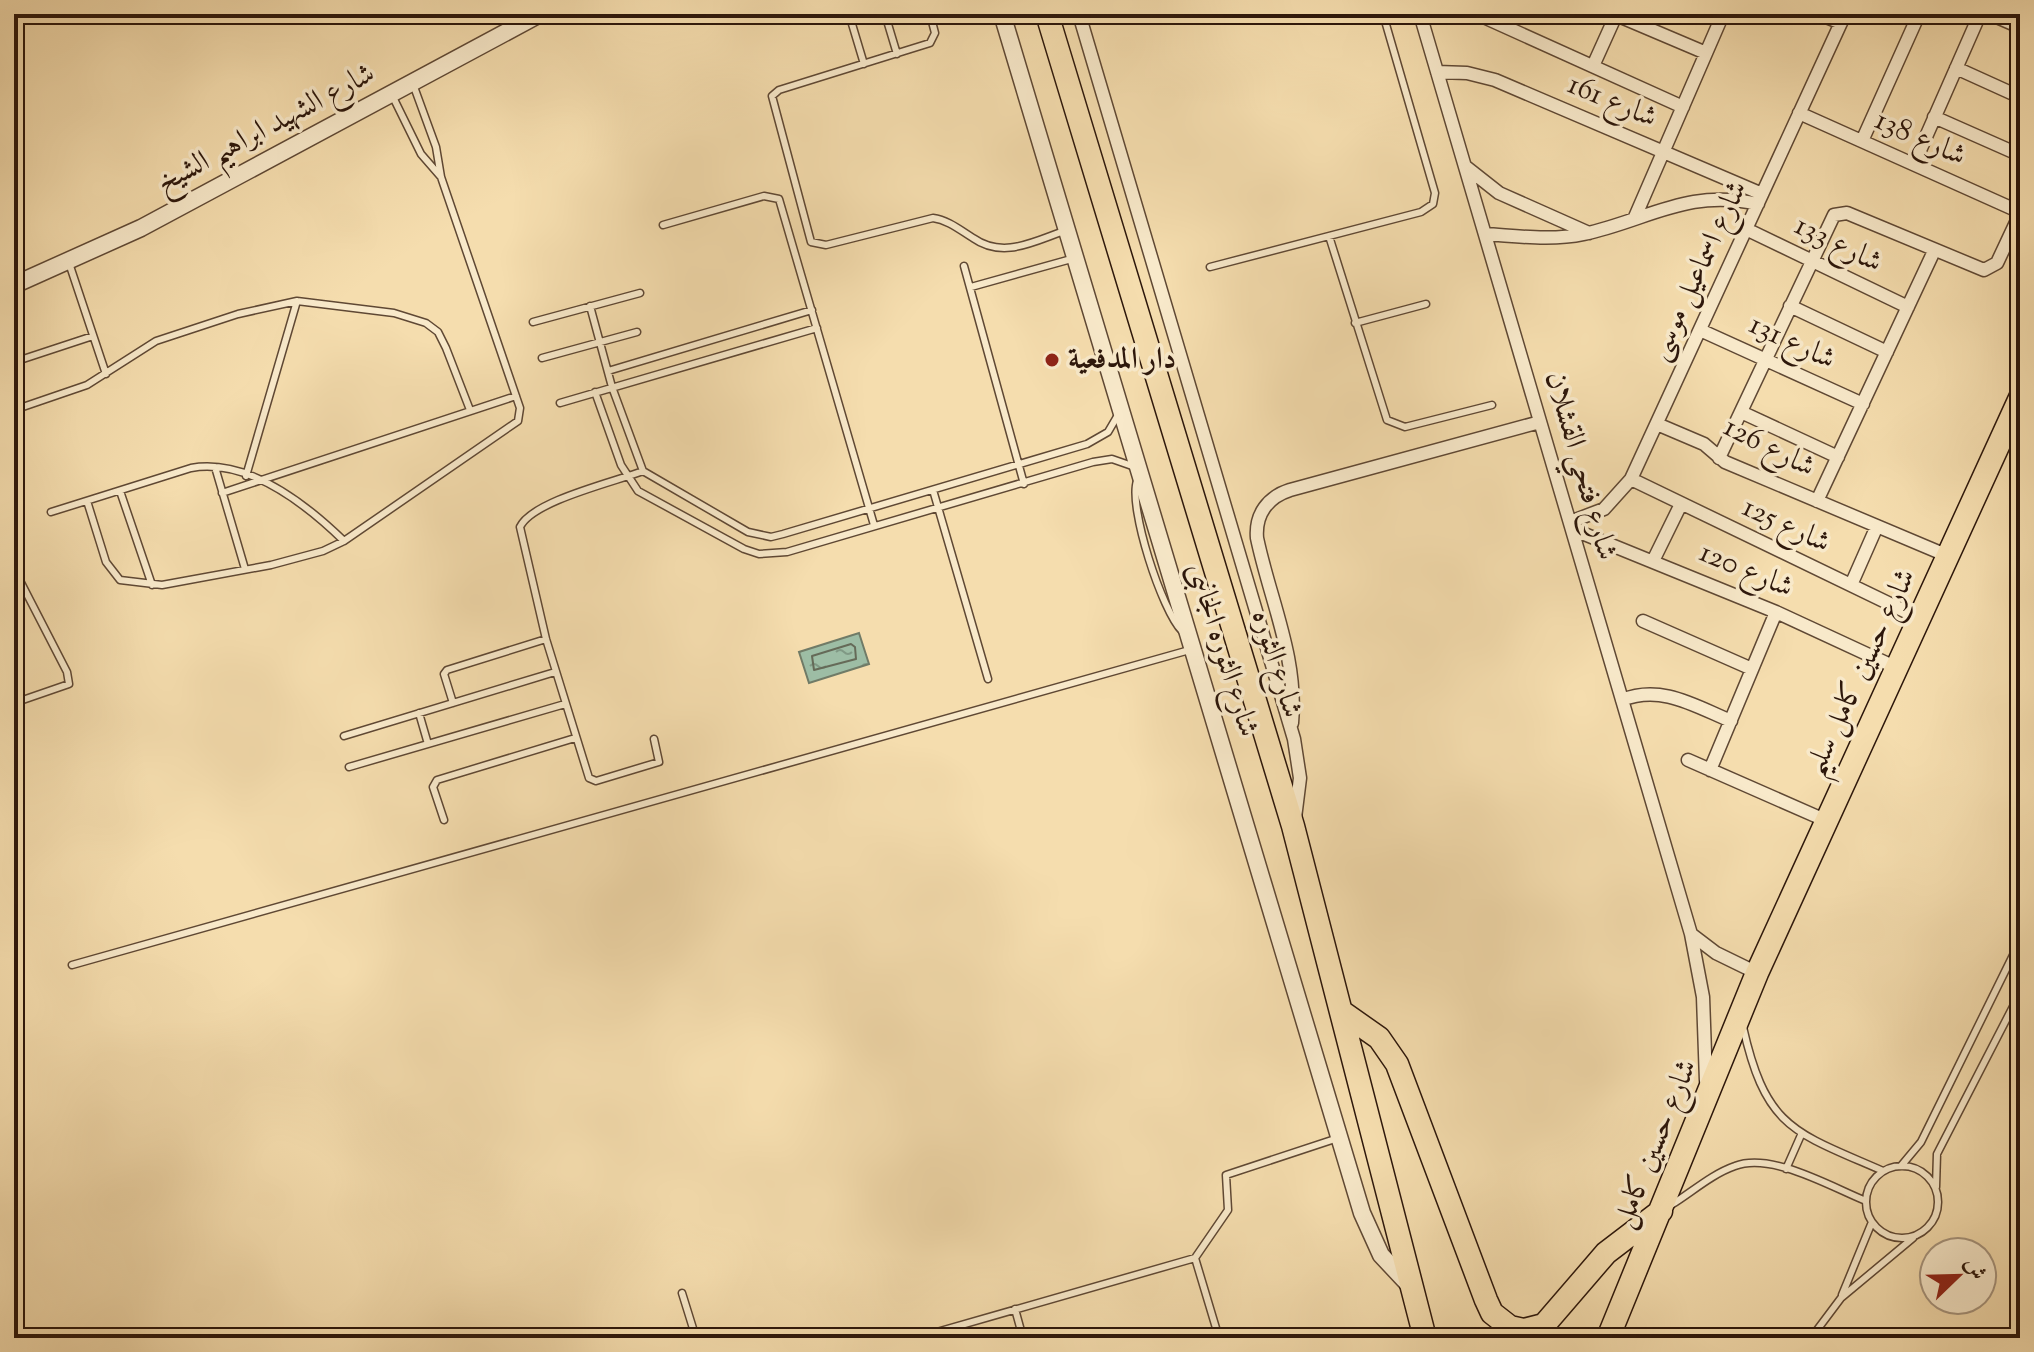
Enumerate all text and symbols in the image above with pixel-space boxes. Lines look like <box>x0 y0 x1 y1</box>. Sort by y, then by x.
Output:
street label: شارع الشهيد ابراهيم الشيخ <box>149 53 386 209</box>
street label: شارع 161 <box>1560 64 1663 141</box>
street label: شارع 138 <box>1867 100 1973 179</box>
street label: شارع اسماعيل موسى <box>1638 174 1760 369</box>
street label: شارع 133 <box>1786 205 1889 286</box>
street label: شارع 131 <box>1741 304 1842 383</box>
place label: دار المدفعية <box>1068 339 1176 382</box>
marker: دار المدفعية <box>1043 351 1061 369</box>
street label: شارع فتحي القشلان <box>1529 366 1628 567</box>
street label: شارع 126 <box>1715 407 1822 490</box>
street label: شارع 125 <box>1734 487 1837 566</box>
street label: شارع 120 <box>1692 532 1800 611</box>
street label: شارع الثوره الجانبى <box>1174 558 1269 743</box>
street label: شارع حسين كامل سليم <box>1794 562 1932 786</box>
street label: شارع الثوره <box>1238 605 1313 724</box>
street label: شارع حسين كامل <box>1603 1053 1710 1235</box>
north arrow <box>1918 1236 1998 1316</box>
text: ش <box>1955 1253 1993 1286</box>

